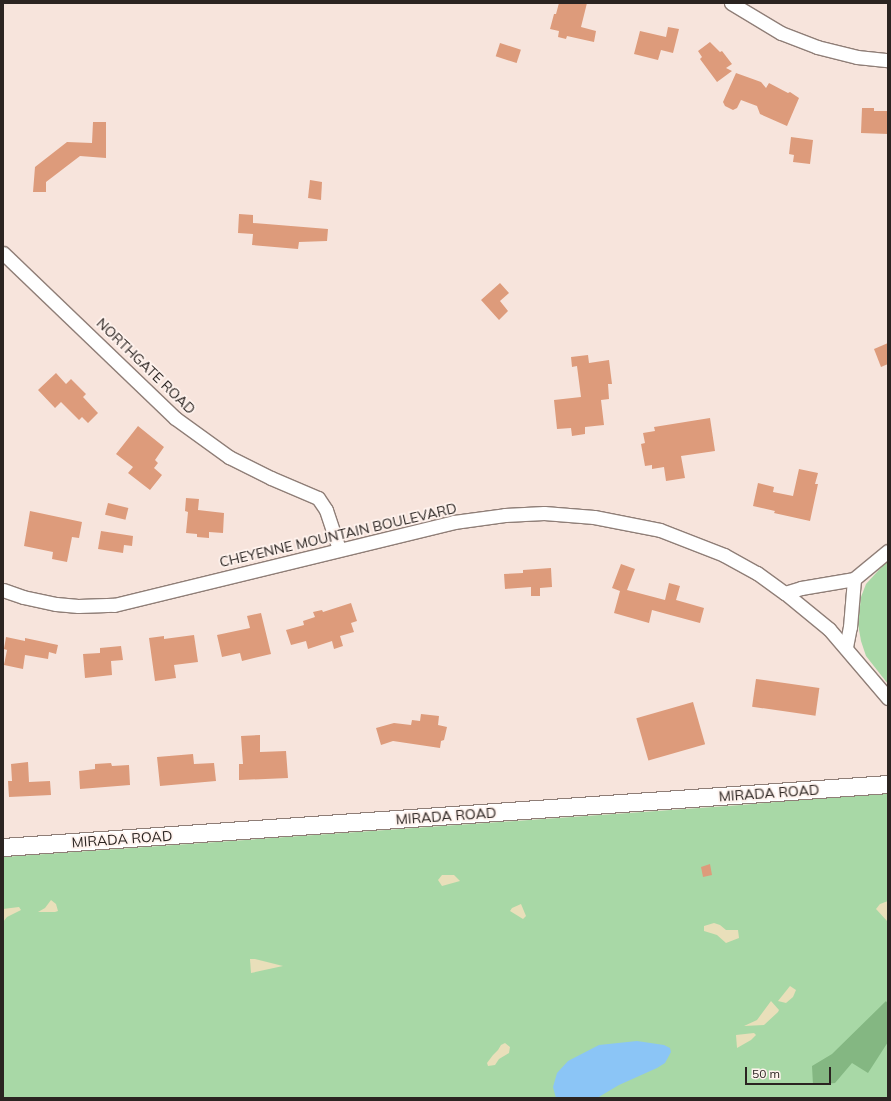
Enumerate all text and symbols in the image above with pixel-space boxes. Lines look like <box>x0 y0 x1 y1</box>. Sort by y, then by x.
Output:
street label: NORTHGATE ROAD <box>93 315 199 417</box>
street label: CHEYENNE MOUNTAIN BOULEVARD <box>218 500 458 570</box>
street label: MIRADA ROAD <box>718 781 820 805</box>
street label: MIRADA ROAD <box>395 804 497 828</box>
street label: MIRADA ROAD <box>71 827 173 851</box>
scale bar <box>747 1059 833 1085</box>
text: 50 m <box>752 1066 780 1081</box>

